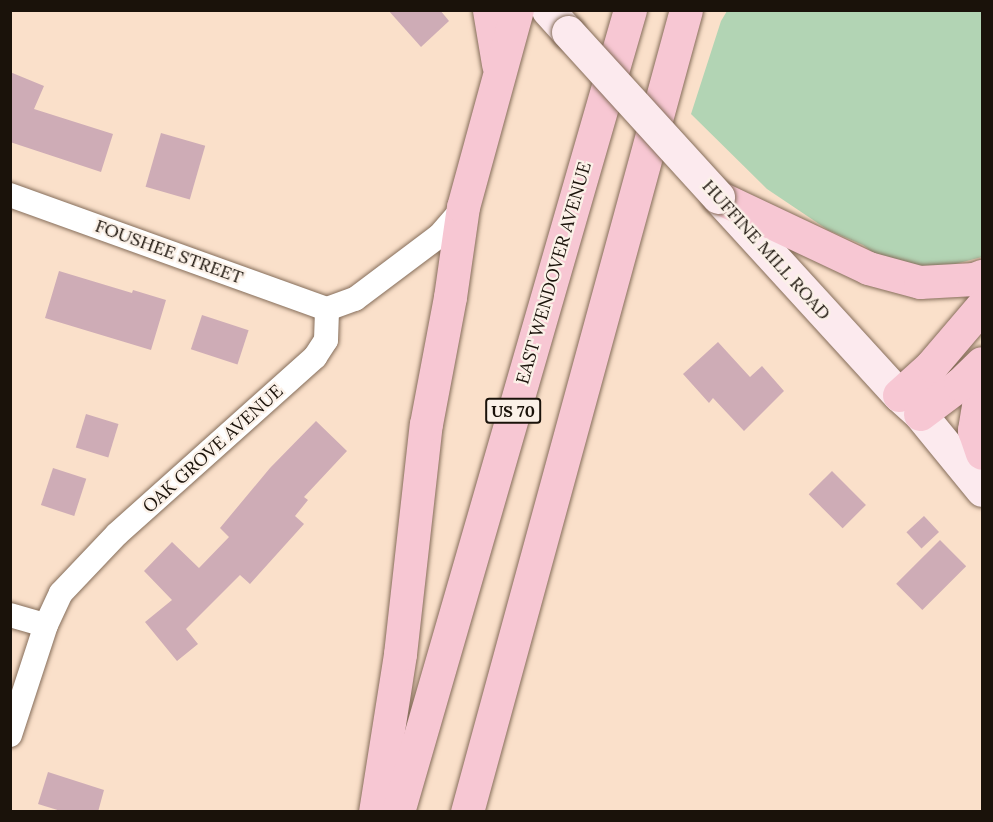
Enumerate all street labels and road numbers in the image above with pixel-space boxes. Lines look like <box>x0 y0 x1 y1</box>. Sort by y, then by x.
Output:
street label: EAST WENDOVER AVENUE <box>512 159 596 387</box>
street label: HUFFINE MILL ROAD <box>697 175 835 325</box>
street label: FOUSHEE STREET <box>92 215 246 289</box>
street label: OAK GROVE AVENUE <box>138 380 288 518</box>
road number: US 70 <box>484 398 542 424</box>

